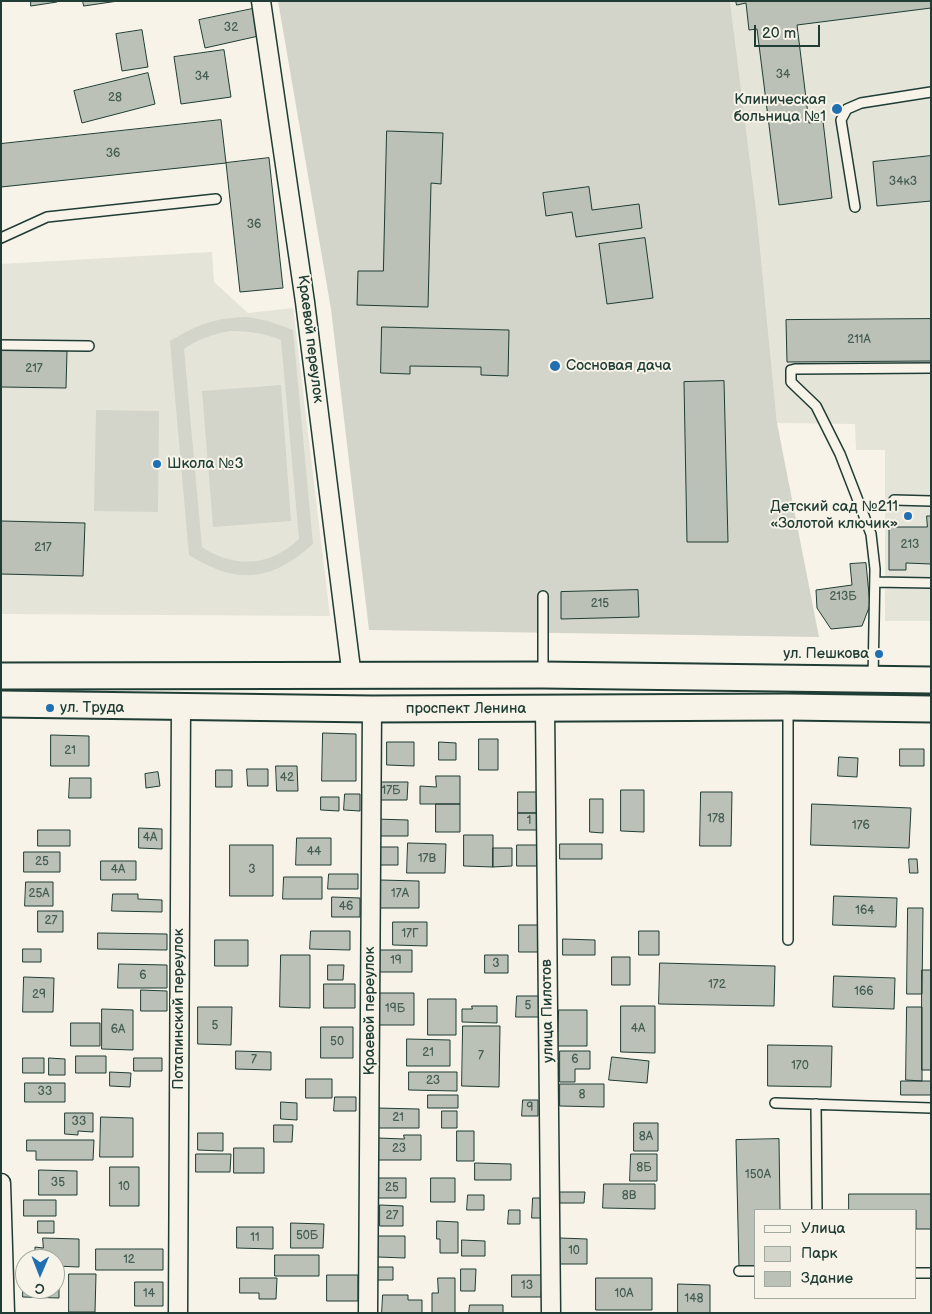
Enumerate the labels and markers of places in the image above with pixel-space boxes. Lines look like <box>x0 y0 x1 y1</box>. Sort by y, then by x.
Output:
place label: Клиническая больница №1 <box>734 91 826 126</box>
marker: Клиническая больница №1 <box>830 102 844 116</box>
place label: Сосновая дача <box>566 357 671 375</box>
marker: Сосновая дача <box>548 359 562 373</box>
place label: Школа №3 <box>167 455 244 473</box>
marker: Школа №3 <box>151 458 163 470</box>
place label: Детский сад №211 «Золотой ключик» <box>770 498 898 533</box>
marker: Детский сад №211 «Золотой ключик» <box>902 510 914 522</box>
place label: ул. Пешкова <box>783 645 869 663</box>
marker: ул. Пешкова <box>873 648 885 660</box>
place label: ул. Труда <box>60 699 124 717</box>
marker: ул. Труда <box>44 702 56 714</box>

